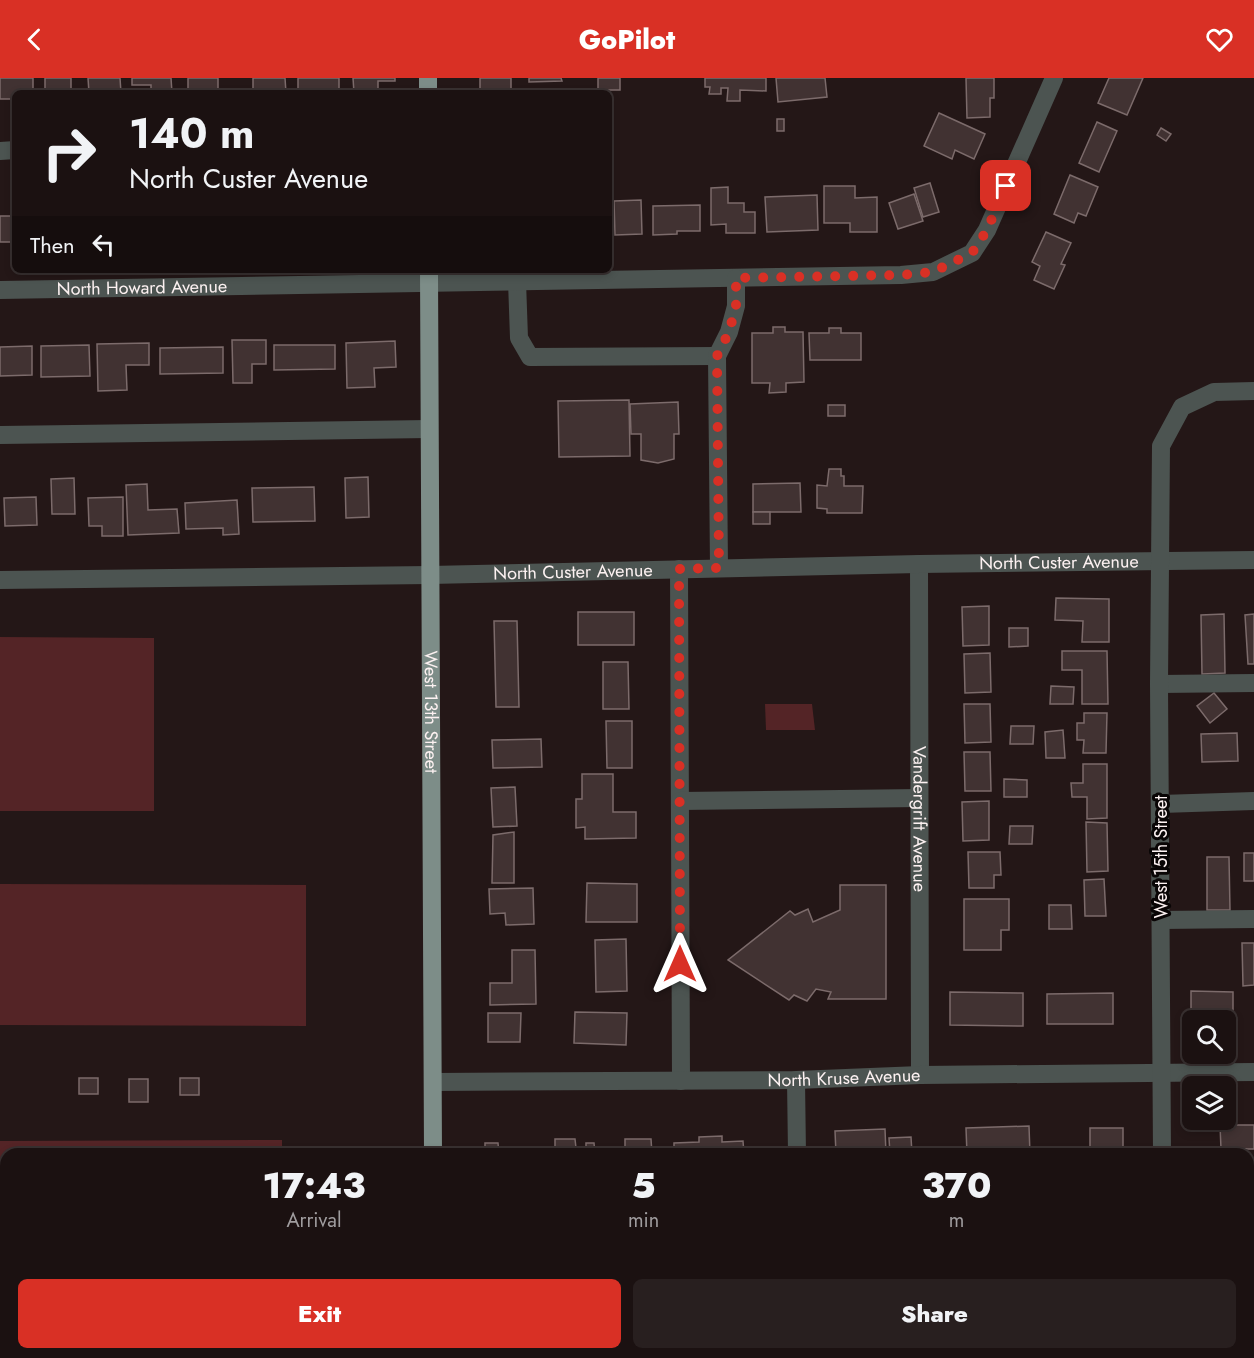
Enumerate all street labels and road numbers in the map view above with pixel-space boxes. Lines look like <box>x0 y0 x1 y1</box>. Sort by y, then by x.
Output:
street label: North Howard Avenue <box>57 273 227 302</box>
street label: North Custer Avenue <box>979 548 1139 576</box>
street label: North Custer Avenue <box>493 557 653 587</box>
street label: West 13th Street <box>418 651 444 774</box>
street label: Vandergrift Avenue <box>906 746 933 892</box>
street label: West 15th Street <box>1148 795 1174 919</box>
street label: North Kruse Avenue <box>767 1062 921 1093</box>

